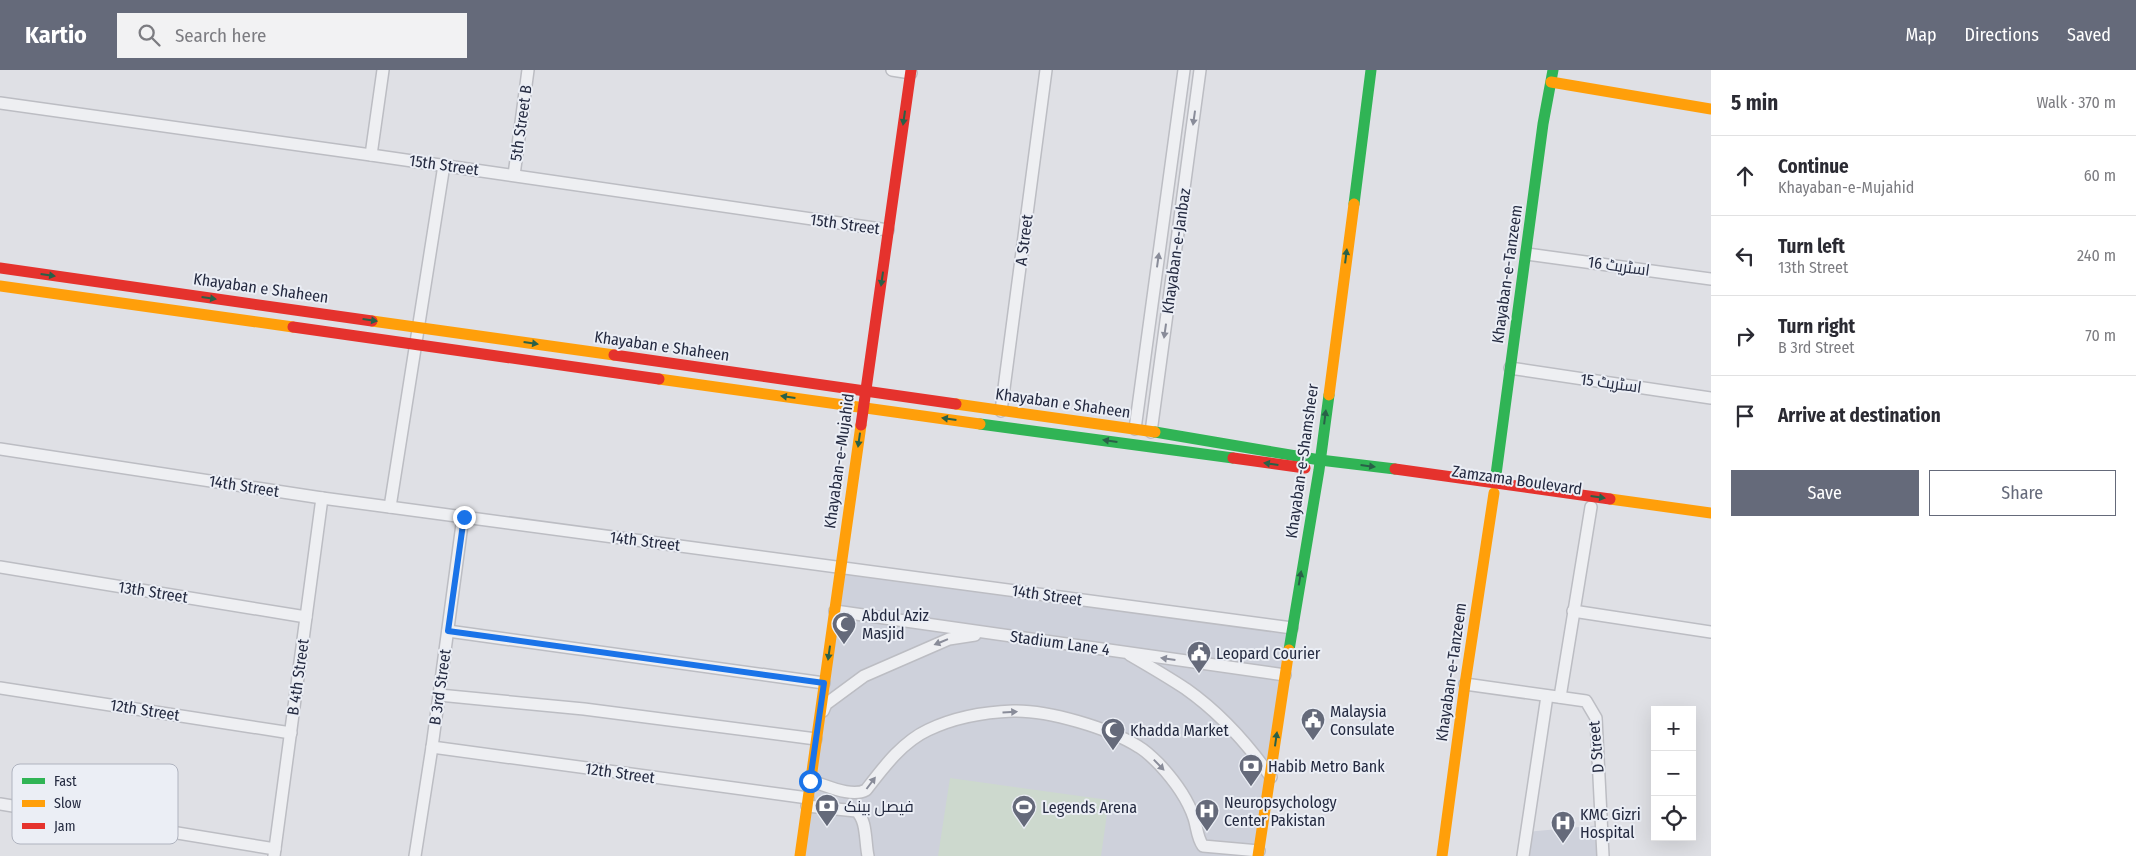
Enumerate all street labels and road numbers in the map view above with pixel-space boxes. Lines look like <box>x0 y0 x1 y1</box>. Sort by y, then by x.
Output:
street label: 5th Street B <box>506 84 536 162</box>
street label: 15th Street <box>408 151 481 179</box>
street label: Khayaban-e-Janbaz <box>1158 187 1194 315</box>
street label: Khayaban-e-Tanzeem <box>1488 203 1526 345</box>
street label: 15th Street <box>809 210 882 238</box>
street label: A Street <box>1011 213 1037 267</box>
street label: اسٹریٹ 16 <box>1587 252 1651 280</box>
street label: Khayaban e Shaheen <box>192 269 330 307</box>
street label: Khayaban e Shaheen <box>593 327 731 365</box>
street label: اسٹریٹ 15 <box>1579 369 1643 397</box>
street label: Khayaban-e-Shamsheer <box>1282 382 1322 540</box>
street label: Khayaban e Shaheen <box>994 384 1132 422</box>
street label: Khayaban-e-Mujahid <box>820 392 858 530</box>
street label: Zamzama Boulevard <box>1451 461 1583 499</box>
street label: 14th Street <box>208 471 281 501</box>
street label: 14th Street <box>609 527 682 555</box>
street label: 13th Street <box>117 577 190 607</box>
street label: 14th Street <box>1011 581 1084 609</box>
street label: Khayaban-e-Tanzeem <box>1432 601 1470 743</box>
street label: Stadium Lane 4 <box>1009 627 1111 659</box>
street label: B 4th Street <box>283 637 313 716</box>
street label: B 3rd Street <box>425 647 455 726</box>
street label: 12th Street <box>109 695 182 725</box>
street label: D Street <box>1584 719 1608 774</box>
street label: 12th Street <box>584 759 657 787</box>

